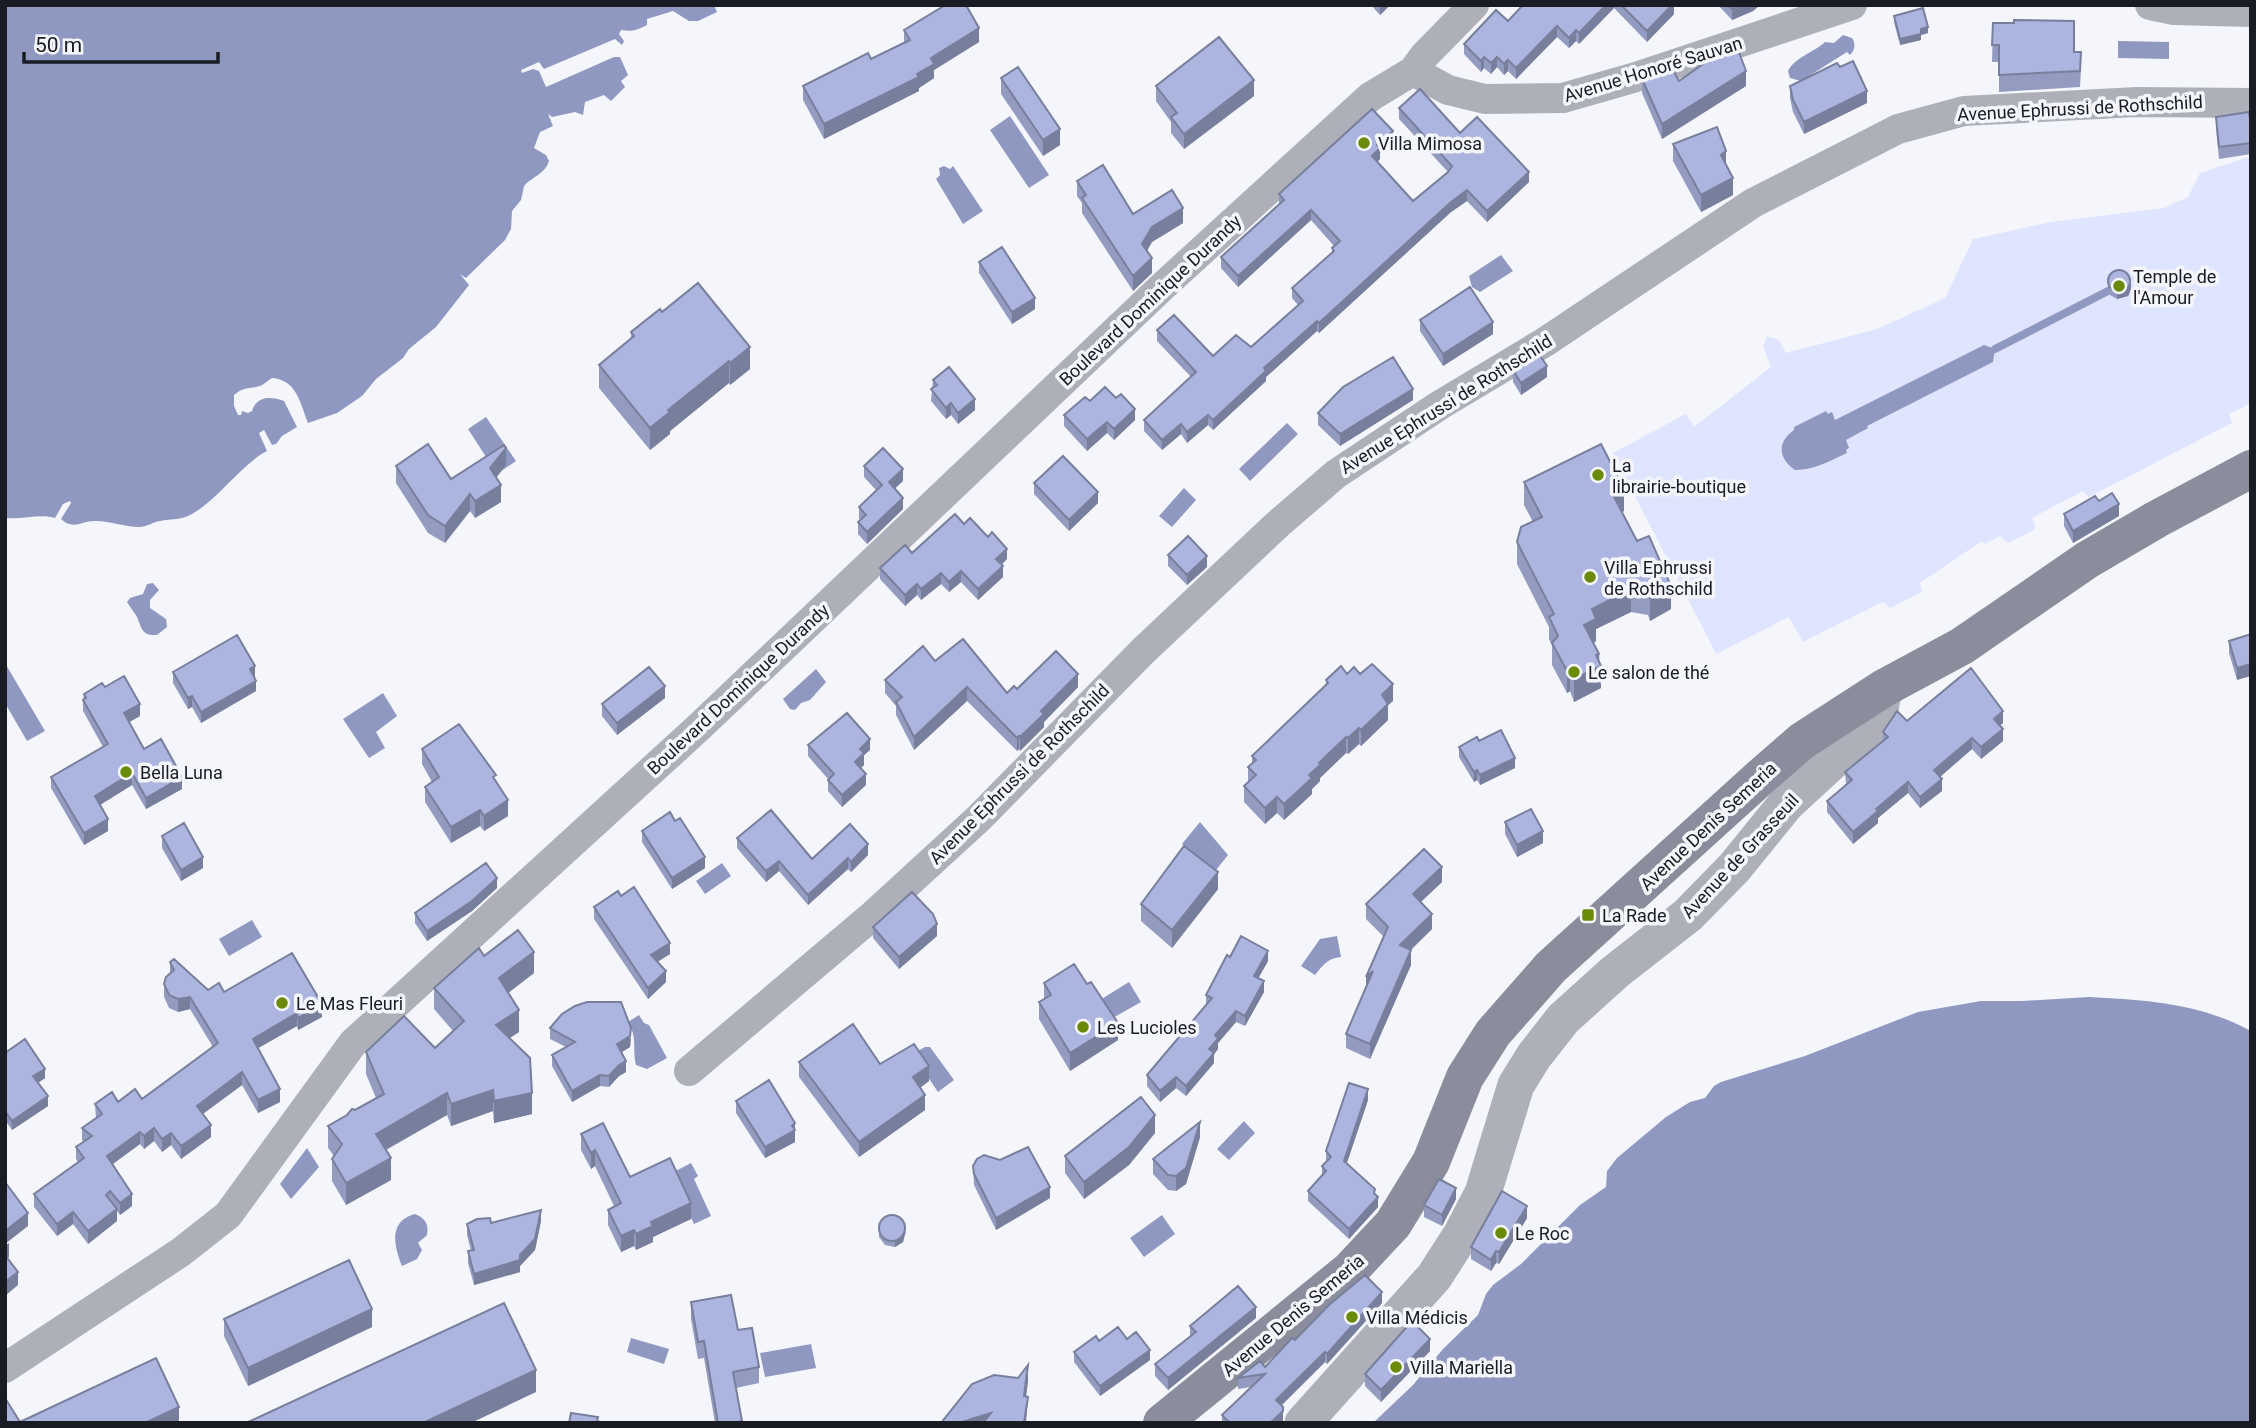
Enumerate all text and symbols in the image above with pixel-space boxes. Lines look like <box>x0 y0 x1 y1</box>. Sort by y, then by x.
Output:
scale bar <box>24 21 219 65</box>
street label: Avenue Honoré Sauvan <box>1561 32 1745 106</box>
text: 50 m <box>35 33 82 57</box>
street label: Avenue Ephrussi de Rothschild <box>1957 91 2203 125</box>
place label: Villa Mimosa <box>1378 133 1482 154</box>
marker: Villa Mimosa <box>1356 135 1372 151</box>
street label: Boulevard Dominique Durandy <box>1055 210 1246 390</box>
place label: Temple de l'Amour <box>2133 266 2216 308</box>
marker: Temple de l'Amour <box>2111 278 2127 294</box>
street label: Avenue Ephrussi de Rothschild <box>1336 330 1556 478</box>
place label: La librairie-boutique <box>1612 455 1746 497</box>
marker: La librairie-boutique <box>1590 467 1606 483</box>
place label: Villa Ephrussi de Rothschild <box>1604 557 1713 599</box>
marker: Villa Ephrussi de Rothschild <box>1582 569 1598 585</box>
street label: Boulevard Dominique Durandy <box>643 599 834 779</box>
place label: Le salon de thé <box>1588 662 1709 683</box>
marker: Le salon de thé <box>1566 664 1582 680</box>
street label: Avenue Ephrussi de Rothschild <box>925 680 1113 868</box>
street label: Avenue Denis Semeria <box>1636 757 1780 895</box>
place label: Bella Luna <box>140 762 223 783</box>
marker: Bella Luna <box>118 764 134 780</box>
street label: Avenue de Grasseuil <box>1677 790 1803 922</box>
place label: La Rade <box>1602 905 1667 926</box>
marker: La Rade <box>1580 907 1596 923</box>
place label: Le Mas Fleuri <box>296 993 403 1014</box>
marker: Le Mas Fleuri <box>274 995 290 1011</box>
place label: Les Lucioles <box>1097 1017 1197 1038</box>
marker: Les Lucioles <box>1075 1019 1091 1035</box>
place label: Le Roc <box>1515 1223 1569 1244</box>
marker: Le Roc <box>1493 1225 1509 1241</box>
street label: Avenue Denis Semeria <box>1218 1250 1368 1380</box>
place label: Villa Médicis <box>1366 1307 1468 1328</box>
marker: Villa Médicis <box>1344 1309 1360 1325</box>
place label: Villa Mariella <box>1410 1357 1513 1378</box>
marker: Villa Mariella <box>1388 1359 1404 1375</box>

